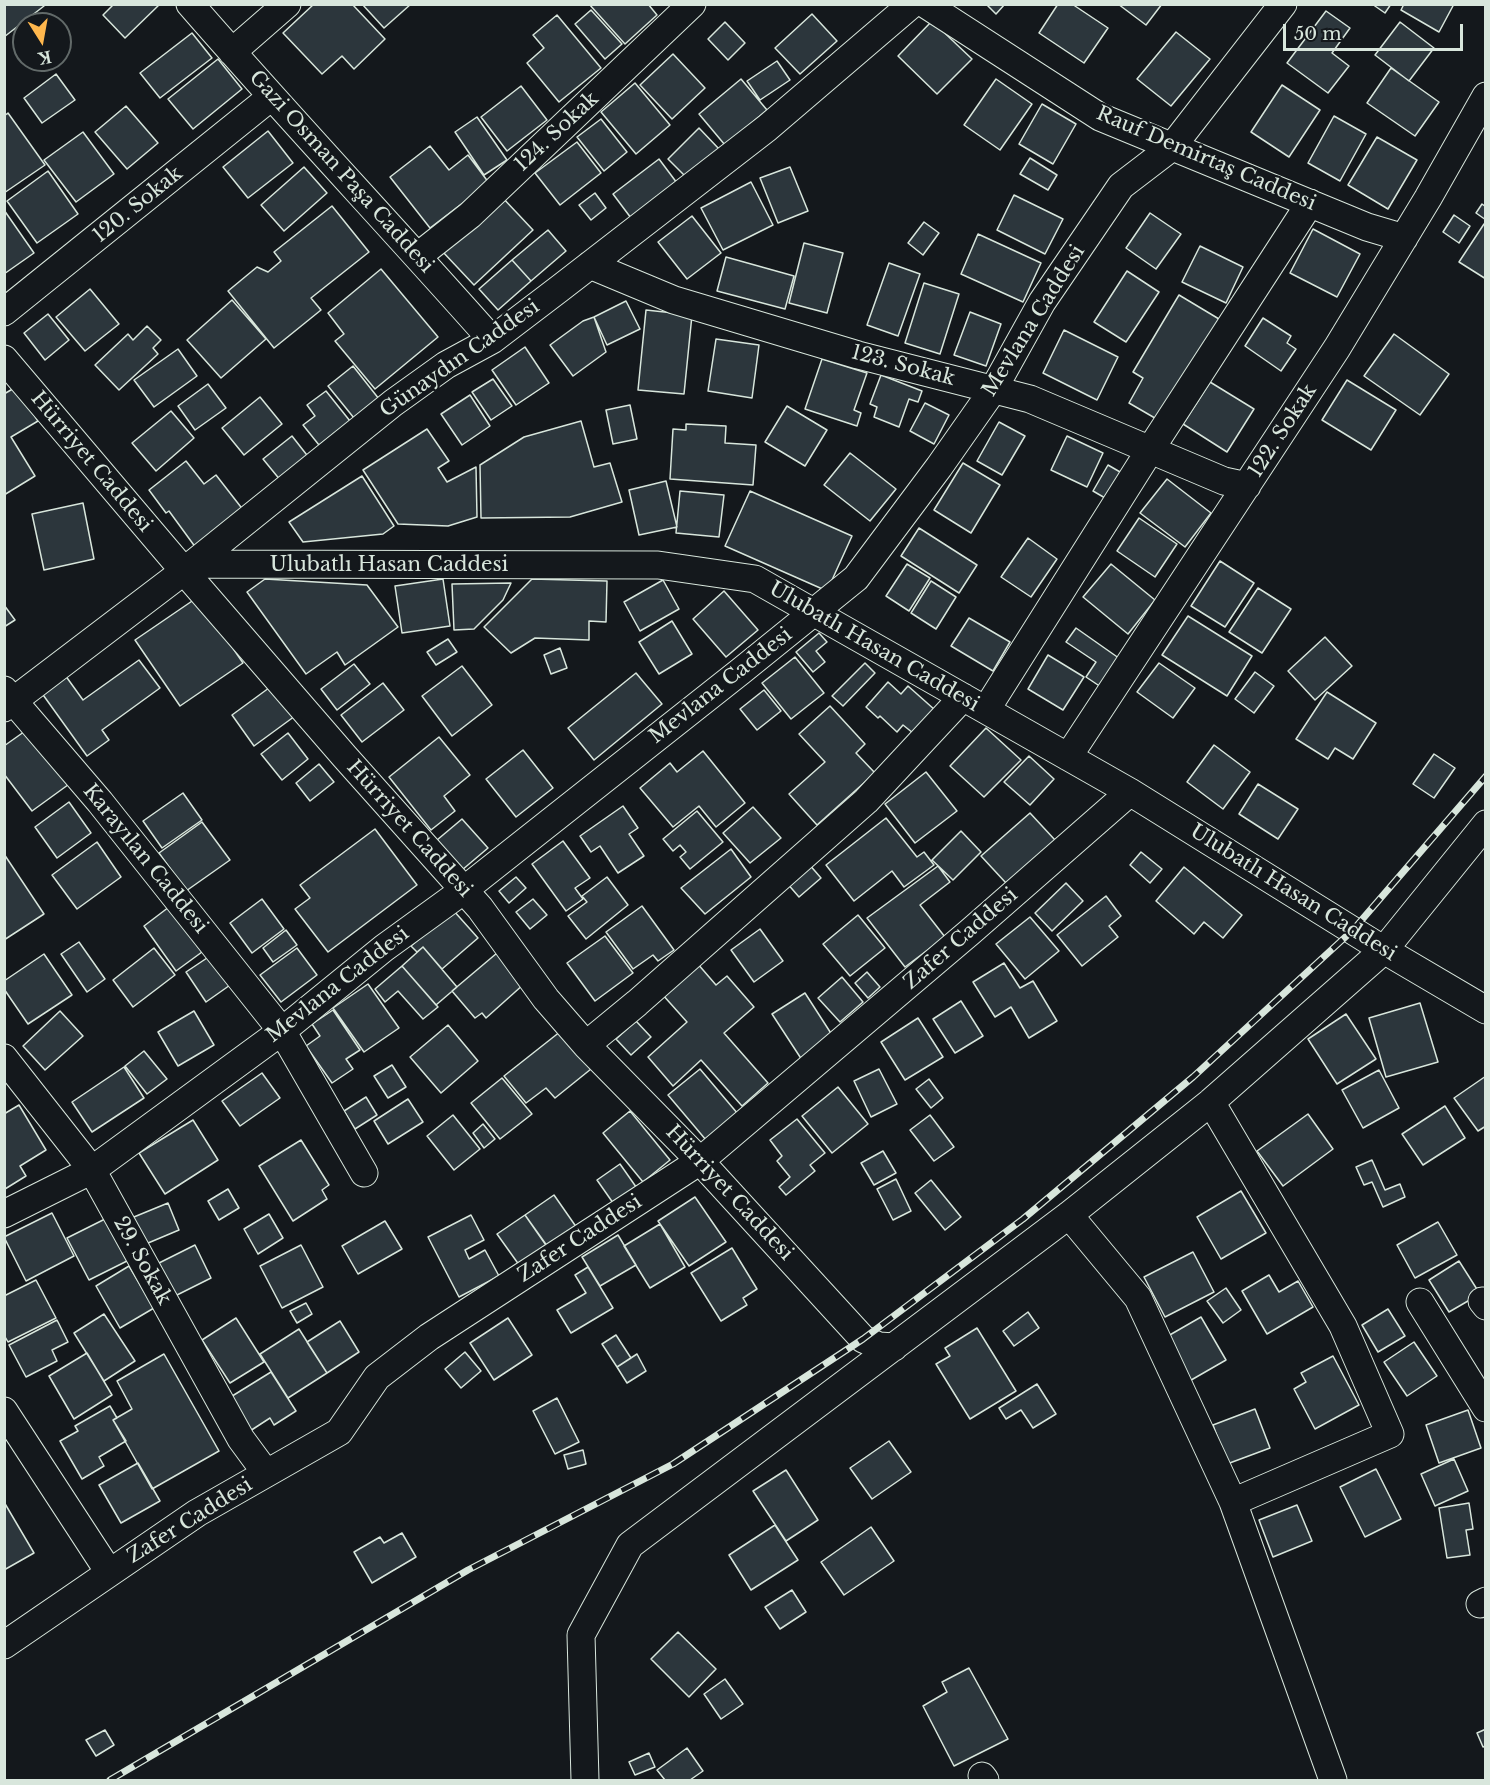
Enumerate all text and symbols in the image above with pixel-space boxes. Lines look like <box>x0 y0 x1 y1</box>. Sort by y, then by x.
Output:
north arrow <box>12 12 72 72</box>
scale bar <box>1286 12 1466 50</box>
text: 50 m <box>1294 23 1342 45</box>
text: K <box>37 47 53 69</box>
street label: Gazi Osman Paşa Caddesi <box>244 66 438 278</box>
street label: 124. Sokak <box>510 87 604 177</box>
street label: Rauf Demirtaş Caddesi <box>1093 102 1319 216</box>
street label: 120. Sokak <box>89 162 187 248</box>
street label: Mevlana Caddesi <box>978 241 1090 401</box>
street label: Günaydın Caddesi <box>376 295 544 423</box>
street label: 123. Sokak <box>849 341 957 391</box>
street label: 122. Sokak <box>1244 380 1322 482</box>
street label: Hürriyet Caddesi <box>25 387 157 537</box>
street label: Ulubatlı Hasan Caddesi <box>270 553 508 577</box>
street label: Ulubatlı Hasan Caddesi <box>765 577 983 717</box>
street label: Mevlana Caddesi <box>645 623 797 749</box>
street label: Hürriyet Caddesi <box>341 756 477 902</box>
street label: Karayılan Caddesi <box>77 780 213 938</box>
street label: Ulubatlı Hasan Caddesi <box>1185 820 1401 966</box>
street label: Zafer Caddesi <box>899 883 1023 995</box>
street label: Mevlana Caddesi <box>262 922 414 1048</box>
street label: Hürriyet Caddesi <box>660 1120 798 1266</box>
street label: Zafer Caddesi <box>514 1190 646 1288</box>
street label: 29. Sokak <box>108 1213 176 1309</box>
street label: Zafer Caddesi <box>123 1473 257 1569</box>

